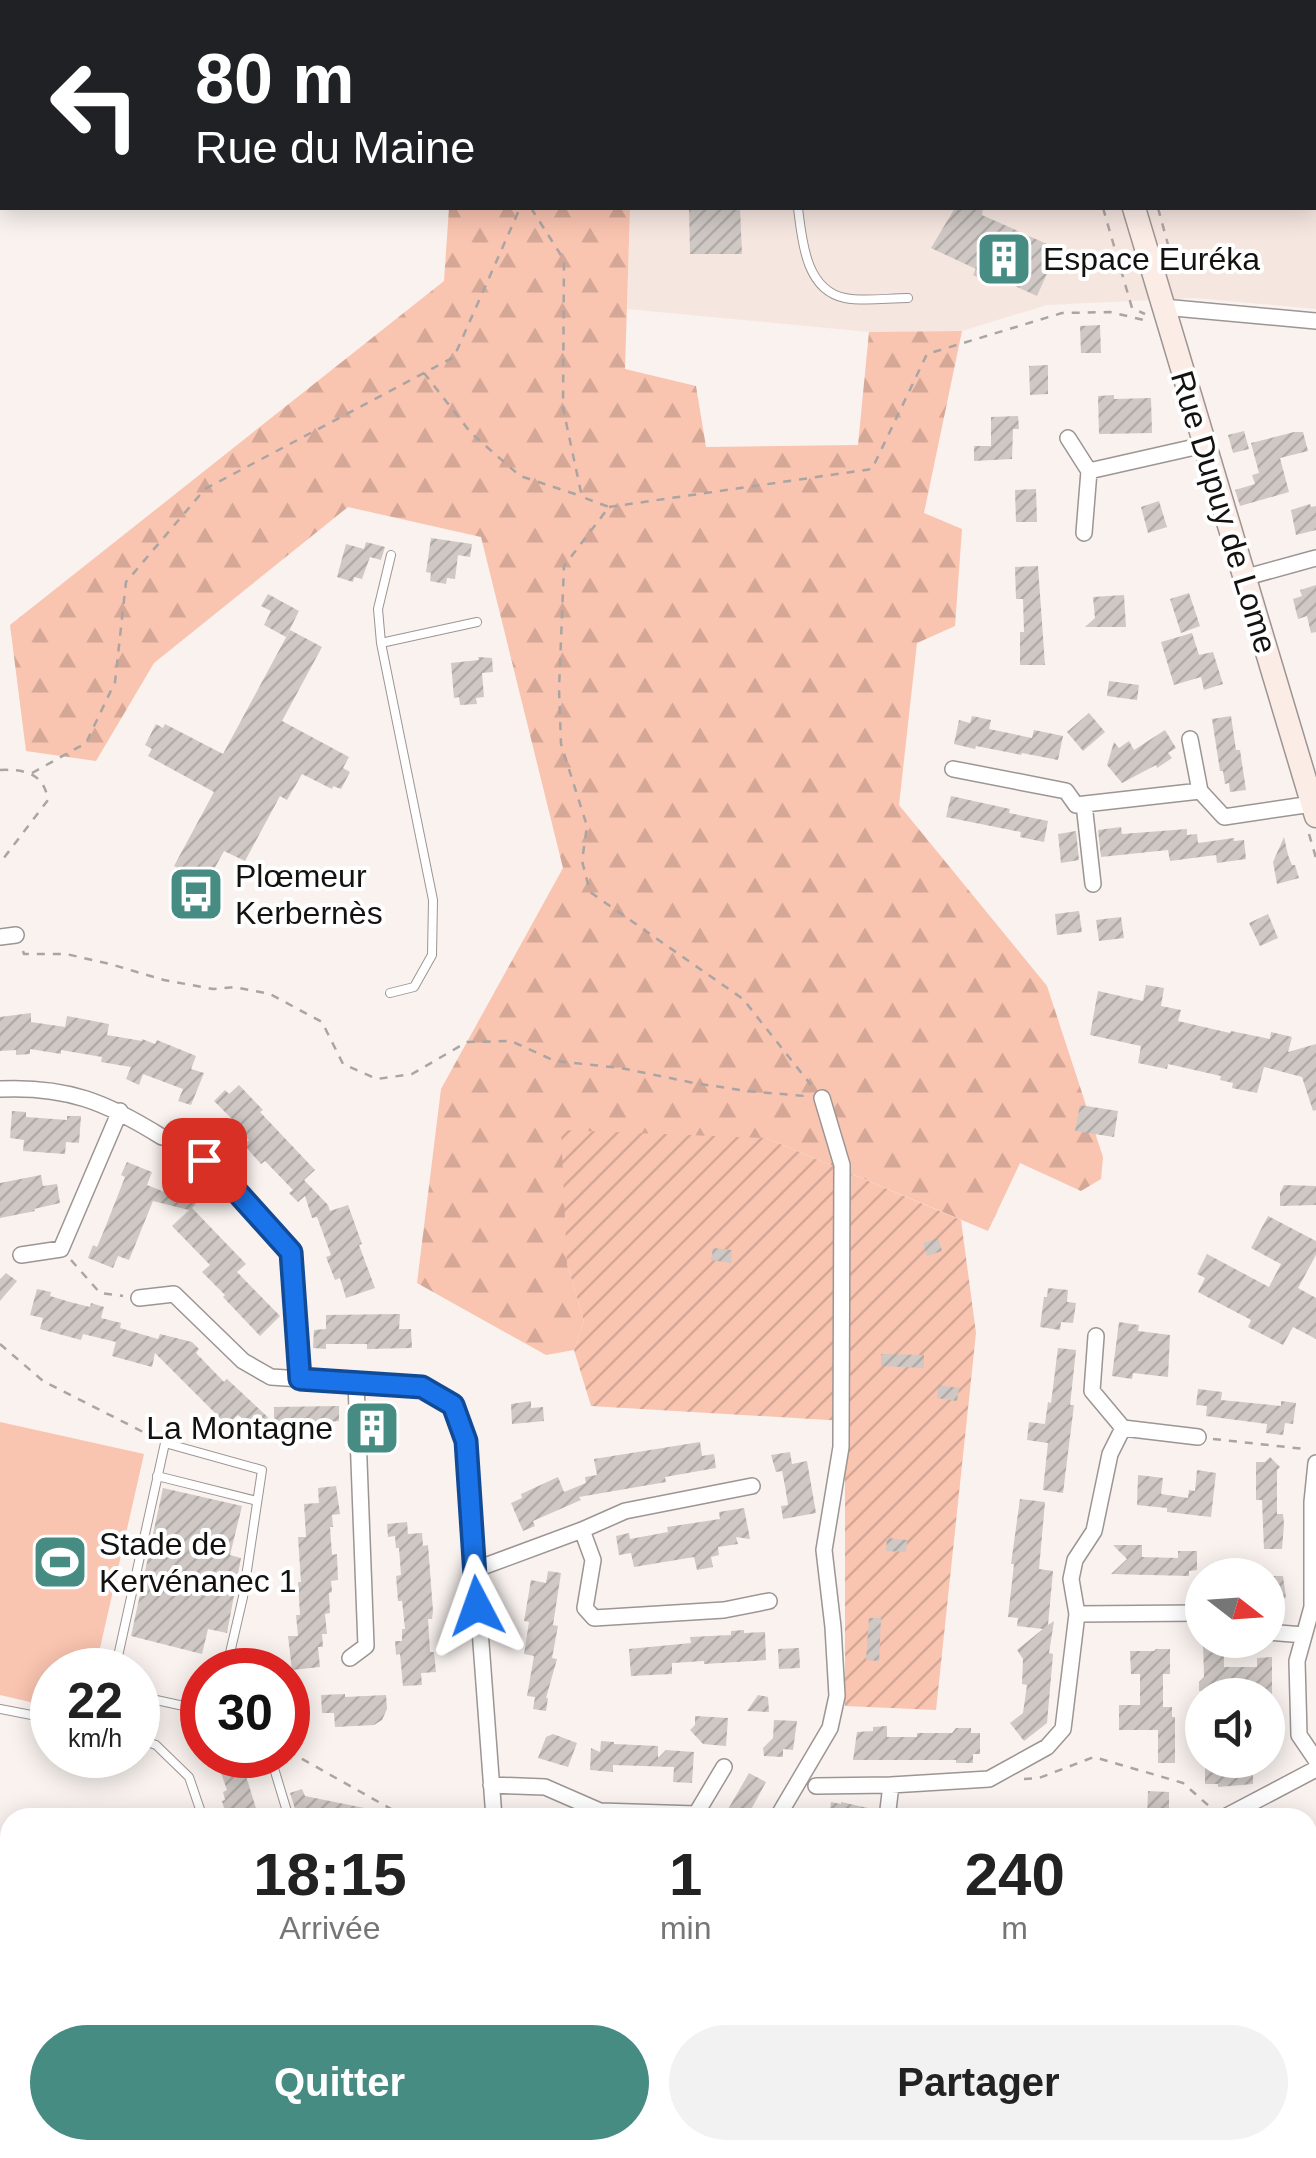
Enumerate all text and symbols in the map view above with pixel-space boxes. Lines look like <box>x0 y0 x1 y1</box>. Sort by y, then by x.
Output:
icon: left <box>30 40 160 170</box>
text: 80 m <box>195 40 355 118</box>
text: Rue du Maine <box>195 122 475 173</box>
building icon: Espace Euréka <box>974 229 1034 289</box>
place label: Espace Euréka <box>1043 241 1260 277</box>
street label: Rue Dupuy de Lome <box>1164 366 1284 658</box>
place label: Plœmeur Kerbernès <box>235 858 383 931</box>
bus stop icon: Plœmeur Kerbernès <box>166 864 226 924</box>
pin <box>162 1118 247 1203</box>
icon: arrive <box>177 1133 232 1188</box>
building icon: La Montagne <box>342 1398 402 1458</box>
place label: La Montagne <box>146 1410 333 1446</box>
place label: Stade de Kervénanec 1 <box>99 1526 296 1599</box>
sports icon: Stade de Kervénanec 1 <box>30 1532 90 1592</box>
position arrow <box>425 1554 529 1658</box>
north arrow <box>1185 1558 1285 1658</box>
map controls <box>1185 1558 1285 1778</box>
speed limit sign: 30 <box>180 1648 310 1778</box>
text: 22 <box>67 1673 123 1729</box>
button: sound <box>1185 1678 1285 1778</box>
text: km/h <box>68 1724 122 1752</box>
text: 18:15 <box>253 1841 407 1908</box>
text: 1 <box>669 1841 702 1908</box>
text: 240 <box>965 1841 1065 1908</box>
text: Arrivée <box>279 1910 381 1946</box>
text: min <box>660 1910 711 1946</box>
text: m <box>1001 1910 1028 1946</box>
button: Quitter <box>30 2025 649 2140</box>
button: Partager <box>669 2025 1288 2140</box>

